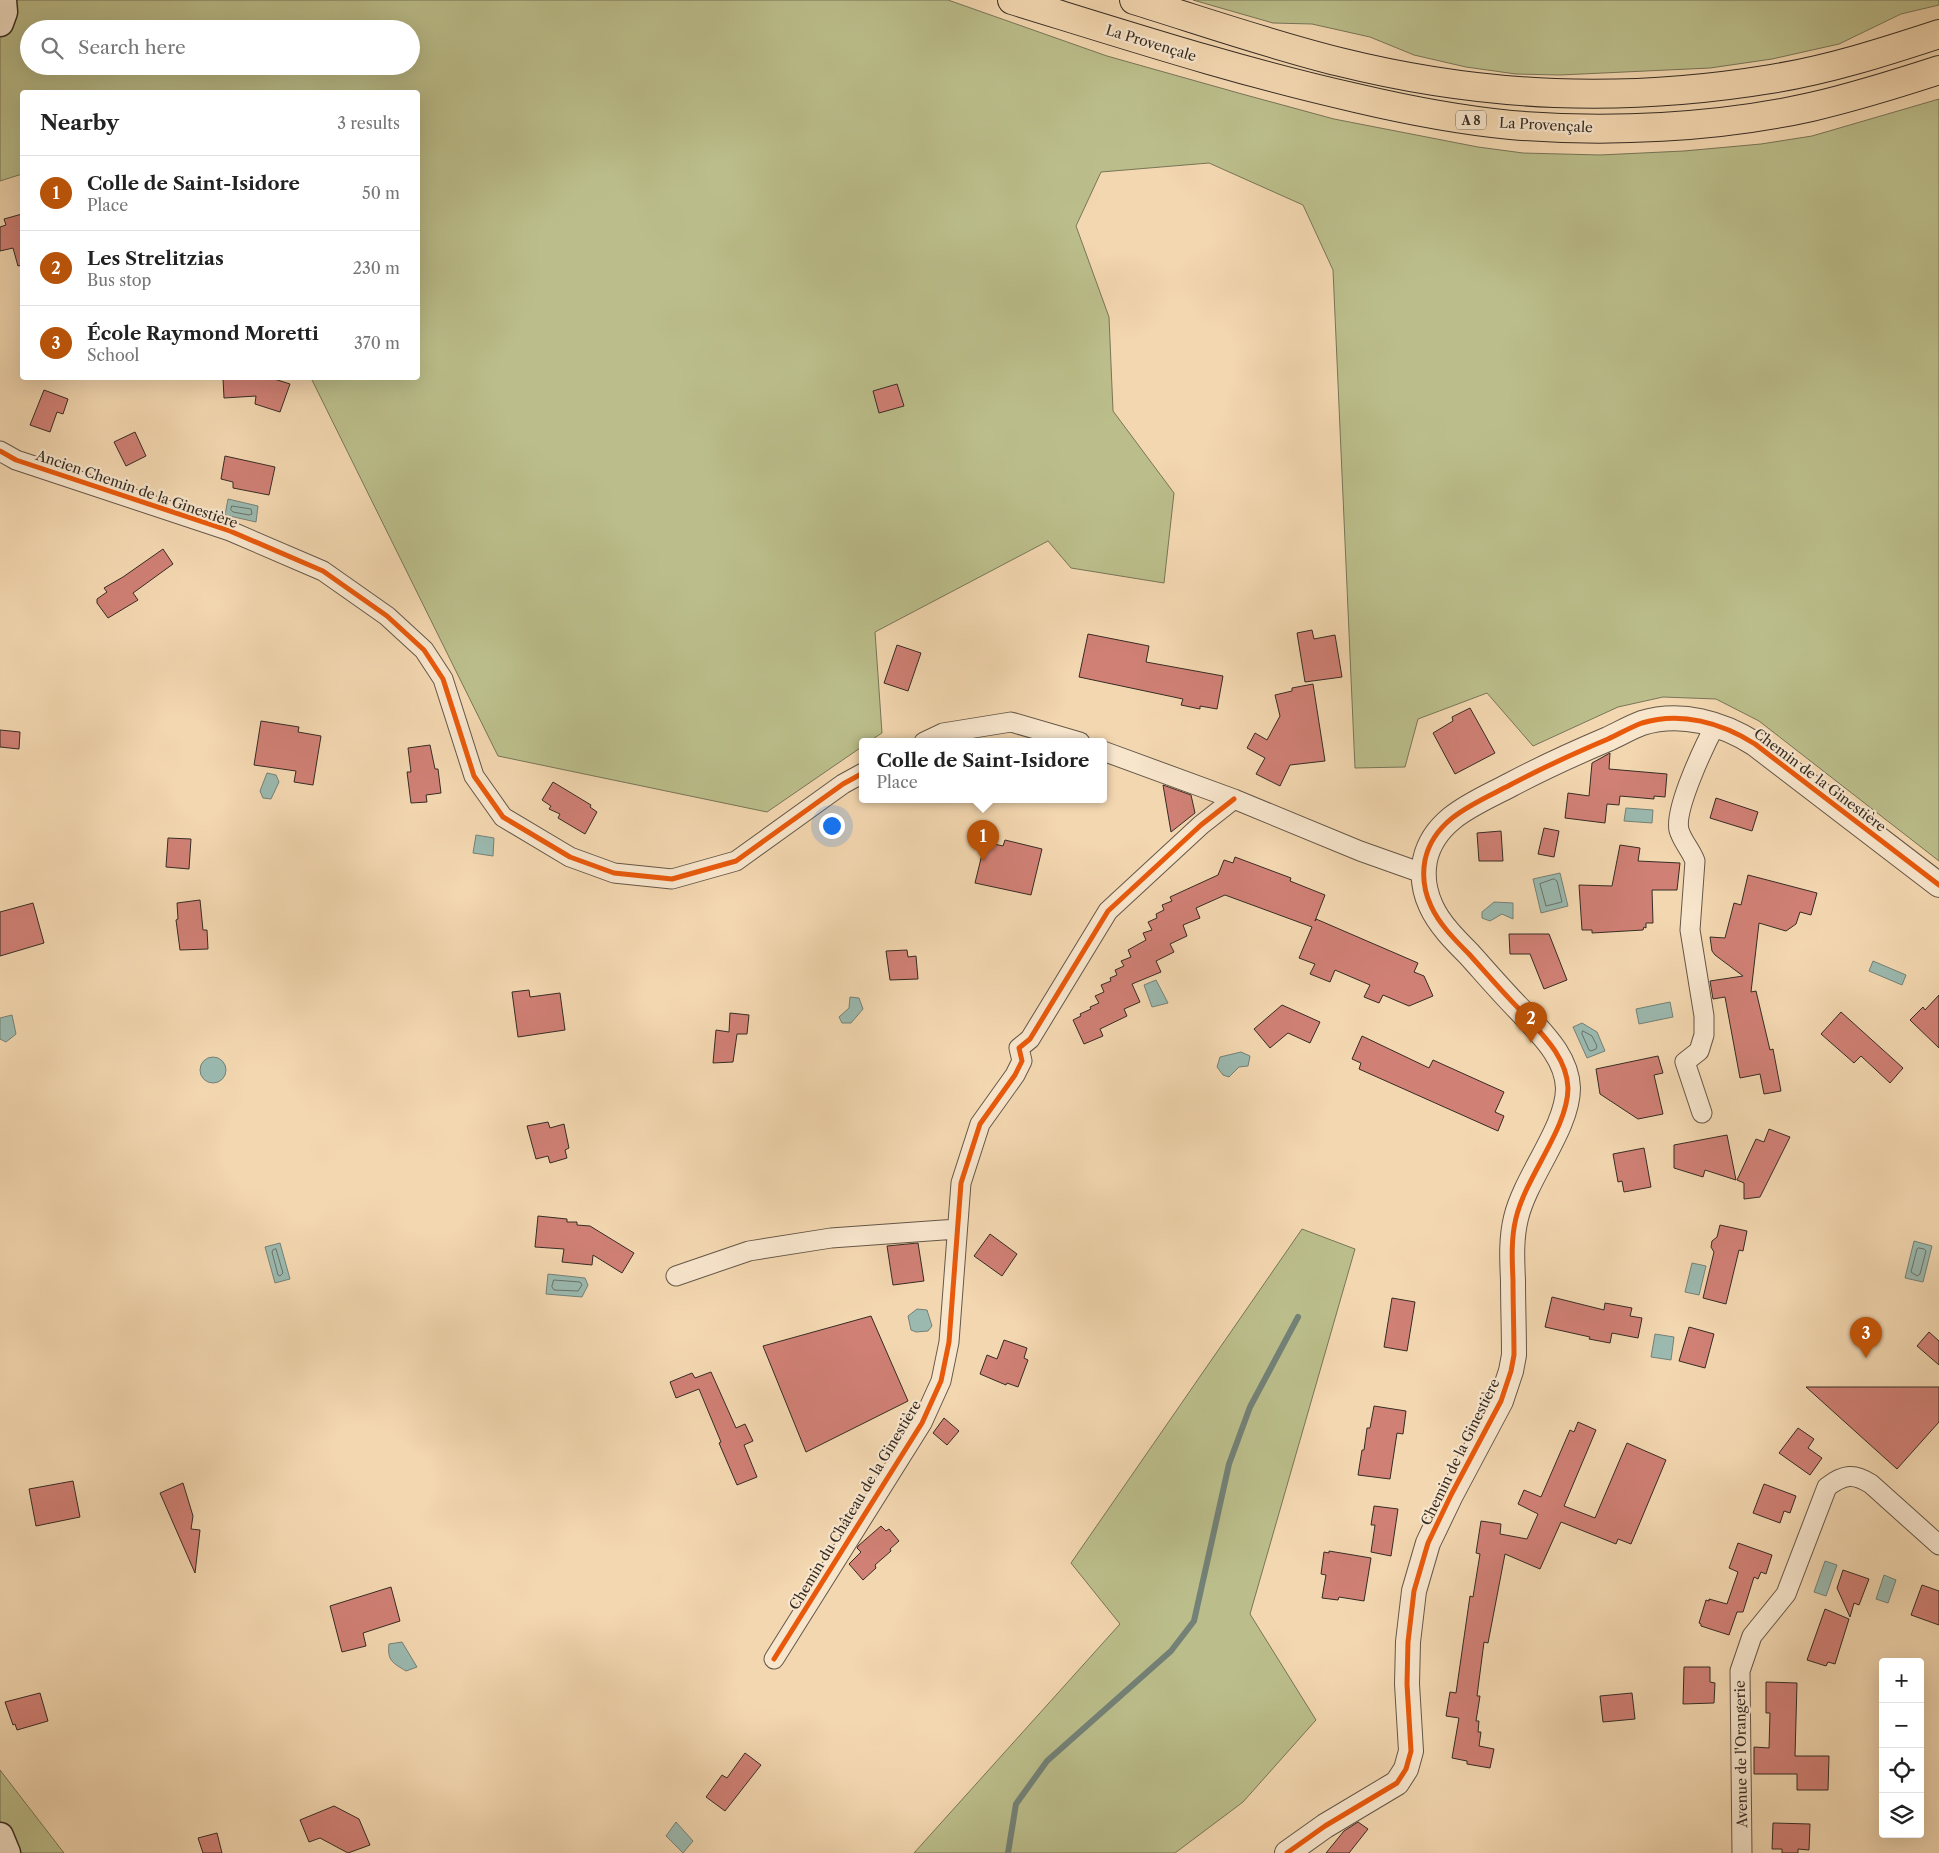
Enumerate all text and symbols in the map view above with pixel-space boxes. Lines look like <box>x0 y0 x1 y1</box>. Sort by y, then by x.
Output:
search box <box>20 20 420 75</box>
street label: La Provençale <box>1103 21 1199 65</box>
icon: search <box>38 34 66 62</box>
text: Search here <box>78 36 186 59</box>
text: Nearby <box>40 110 119 135</box>
road number: A 8 <box>1456 110 1486 130</box>
text: 3 results <box>337 113 400 133</box>
street label: La Provençale <box>1499 114 1594 136</box>
text: Colle de Saint-Isidore <box>87 172 300 195</box>
text: 1 <box>52 183 60 203</box>
text: 50 m <box>362 183 400 203</box>
text: Place <box>87 195 128 215</box>
text: Les Strelitzias <box>87 247 224 270</box>
text: 2 <box>51 258 61 278</box>
text: 230 m <box>353 258 400 278</box>
text: Bus stop <box>87 270 151 290</box>
text: École Raymond Moretti <box>87 322 319 345</box>
text: 3 <box>51 333 61 353</box>
text: 370 m <box>354 333 400 353</box>
text: School <box>87 345 139 365</box>
street label: Ancien Chemin de la Ginestière <box>33 446 240 532</box>
street label: Chemin de la Ginestière <box>1750 724 1890 836</box>
popup <box>859 738 1107 803</box>
text: Colle de Saint-Isidore <box>877 749 1089 772</box>
text: Place <box>877 772 918 792</box>
your location <box>819 813 845 839</box>
pin: 1 <box>967 820 999 861</box>
pin: 2 <box>1515 1002 1547 1043</box>
pin: 3 <box>1850 1317 1882 1358</box>
street label: Chemin de la Ginestière <box>1417 1375 1503 1528</box>
street label: Chemin du Château de la Ginestière <box>785 1397 925 1613</box>
map controls <box>1879 1658 1924 1838</box>
button: + <box>1879 1658 1924 1703</box>
street label: Avenue de l'Orangerie <box>1731 1680 1751 1829</box>
button: − <box>1879 1703 1924 1748</box>
button: locate <box>1879 1748 1924 1793</box>
button: layers <box>1879 1793 1924 1838</box>

